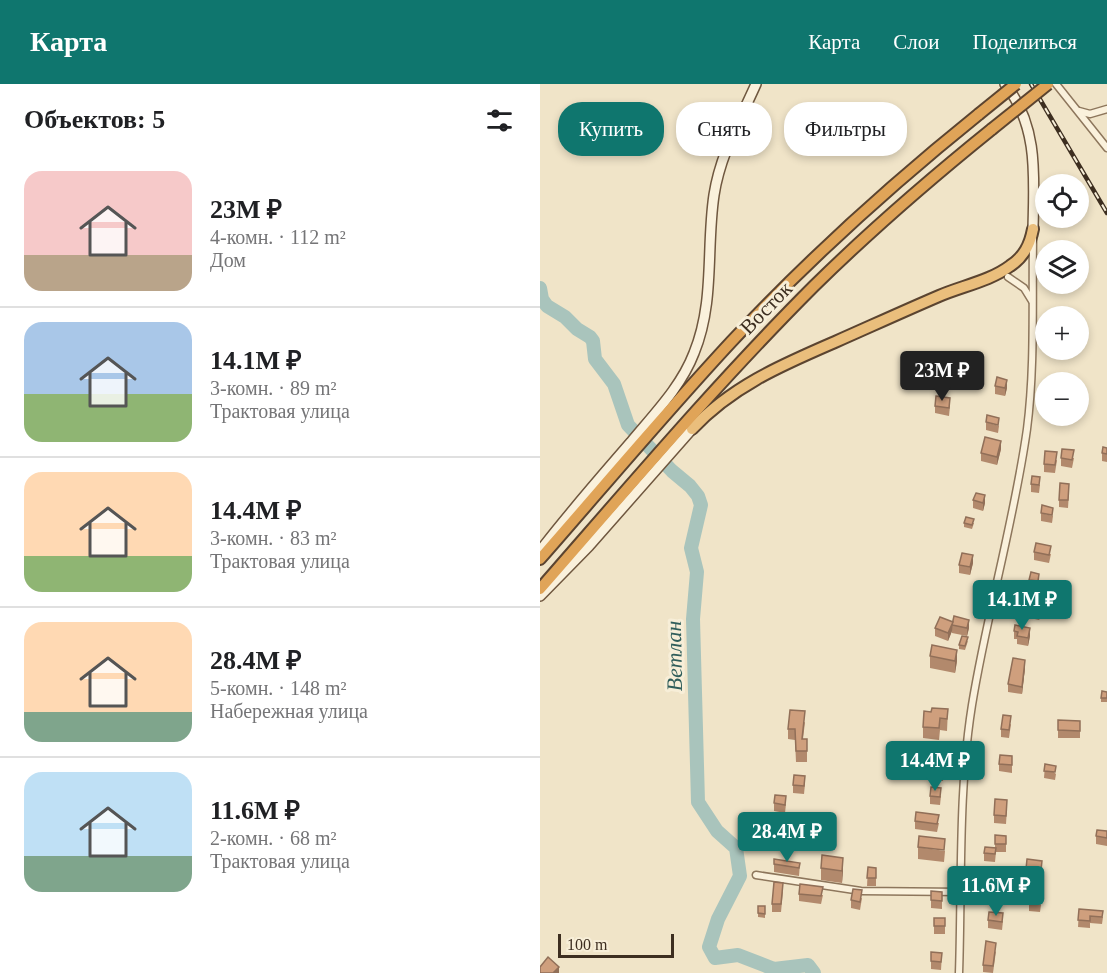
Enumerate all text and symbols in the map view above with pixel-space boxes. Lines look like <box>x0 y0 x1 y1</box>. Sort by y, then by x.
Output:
text: Карта <box>30 26 107 57</box>
text: Карта <box>808 30 860 54</box>
text: Слои <box>893 30 939 54</box>
text: Поделиться <box>972 30 1077 54</box>
chip: Купить <box>558 102 664 156</box>
chip: Снять <box>676 102 772 156</box>
chip: Фильтры <box>784 102 907 156</box>
icon: filters <box>483 104 516 137</box>
text: Объектов: 5 <box>24 105 165 134</box>
map controls <box>1035 174 1089 426</box>
button: locate <box>1035 174 1089 228</box>
icon: home <box>72 195 144 267</box>
text: 23M ₽ <box>210 195 282 224</box>
text: 4-комн. · 112 m² <box>210 226 346 248</box>
button: layers <box>1035 240 1089 294</box>
text: Дом <box>210 249 246 271</box>
street label: Восток <box>735 276 797 339</box>
button: + <box>1035 306 1089 360</box>
icon: home <box>72 346 144 418</box>
text: 14.1M ₽ <box>210 346 302 375</box>
pin: 23M ₽ <box>900 351 984 402</box>
text: 23M ₽ <box>914 359 970 381</box>
button: − <box>1035 372 1089 426</box>
text: 3-комн. · 89 m² <box>210 377 337 399</box>
text: Трактовая улица <box>210 400 350 422</box>
icon: home <box>72 496 144 568</box>
text: 14.4M ₽ <box>210 496 302 525</box>
text: 3-комн. · 83 m² <box>210 527 337 549</box>
text: Трактовая улица <box>210 550 350 572</box>
pin: 14.1M ₽ <box>967 580 1077 631</box>
text: 14.1M ₽ <box>987 588 1057 610</box>
water label: Ветлан <box>661 620 687 692</box>
icon: home <box>72 646 144 718</box>
text: 28.4M ₽ <box>210 646 302 675</box>
text: 5-комн. · 148 m² <box>210 677 347 699</box>
text: Набережная улица <box>210 700 368 722</box>
pin: 14.4M ₽ <box>880 741 990 792</box>
text: 14.4M ₽ <box>900 749 970 771</box>
icon: home <box>72 796 144 868</box>
text: 11.6M ₽ <box>210 796 300 825</box>
pin: 28.4M ₽ <box>732 812 842 863</box>
text: 28.4M ₽ <box>752 820 822 842</box>
text: 2-комн. · 68 m² <box>210 827 337 849</box>
text: Трактовая улица <box>210 850 350 872</box>
pin: 11.6M ₽ <box>941 866 1051 917</box>
text: 11.6M ₽ <box>961 874 1031 896</box>
scale bar <box>558 931 674 958</box>
text: 100 m <box>567 936 607 953</box>

